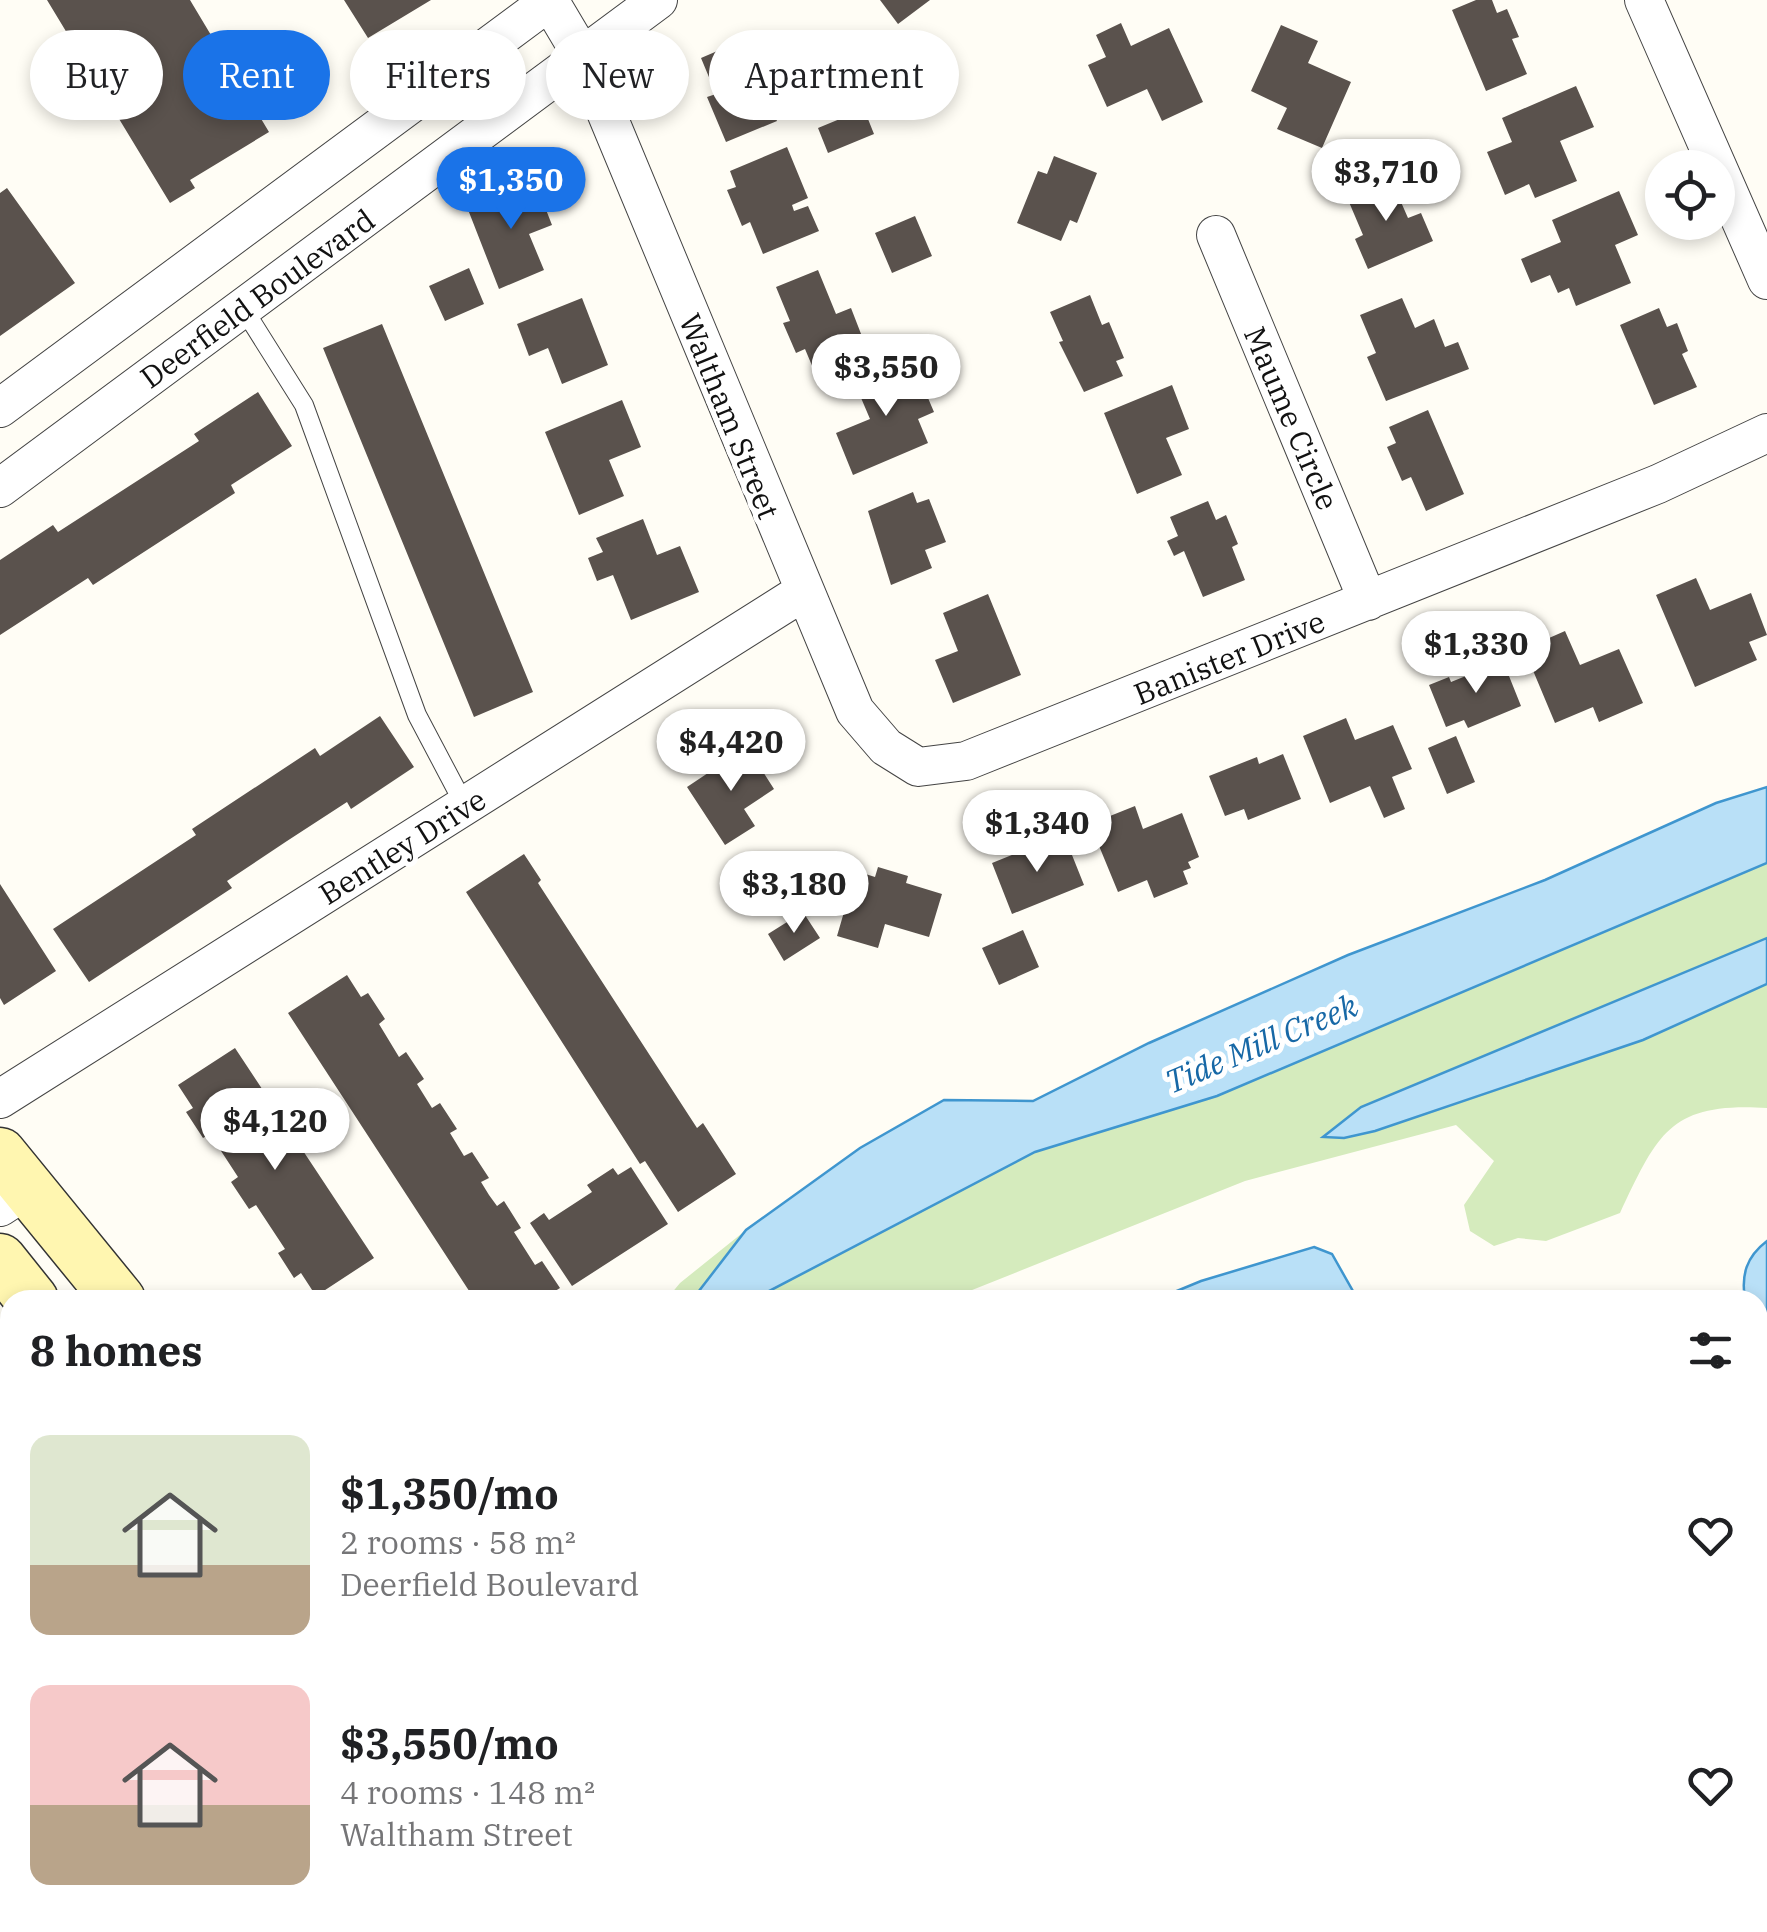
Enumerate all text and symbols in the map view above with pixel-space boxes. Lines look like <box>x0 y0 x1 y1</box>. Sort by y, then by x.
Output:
chip: Buy <box>30 30 163 120</box>
chip: Rent <box>183 30 330 120</box>
chip: Filters <box>350 30 526 120</box>
chip: New <box>546 30 689 120</box>
chip: Apartment <box>709 30 959 120</box>
pin: $3,710 <box>1305 139 1467 224</box>
pin: $1,350 <box>430 147 592 232</box>
text: $3,710 <box>1334 150 1438 192</box>
map controls <box>1645 150 1735 240</box>
button: locate <box>1645 150 1735 240</box>
text: $1,350 <box>459 158 563 200</box>
street label: Deerfield Boulevard <box>132 200 382 396</box>
street label: Waltham Street <box>671 308 789 524</box>
street label: Maume Circle <box>1236 320 1348 516</box>
pin: $3,550 <box>805 334 967 419</box>
text: $3,550 <box>834 345 938 387</box>
street label: Banister Drive <box>1128 601 1330 713</box>
pin: $1,330 <box>1395 611 1557 696</box>
text: $1,330 <box>1424 622 1528 664</box>
pin: $4,420 <box>650 709 812 794</box>
text: $4,420 <box>679 720 783 762</box>
street label: Bentley Drive <box>311 779 493 913</box>
pin: $1,340 <box>956 790 1118 875</box>
text: $1,340 <box>985 801 1089 843</box>
pin: $3,180 <box>713 851 875 936</box>
text: $3,180 <box>742 862 846 904</box>
water label: Tide Mill Creek <box>1158 984 1364 1102</box>
pin: $4,120 <box>194 1088 356 1173</box>
text: $4,120 <box>223 1099 327 1141</box>
text: 8 homes <box>30 1323 203 1378</box>
icon: filters <box>1683 1323 1738 1378</box>
text: $1,350/mo <box>340 1466 559 1521</box>
icon: home <box>110 1475 230 1595</box>
icon: heart <box>1683 1508 1738 1563</box>
text: 2 rooms · 58 m² <box>340 1521 576 1563</box>
text: Deerfield Boulevard <box>340 1563 639 1605</box>
text: $3,550/mo <box>340 1716 559 1771</box>
icon: home <box>110 1725 230 1845</box>
icon: heart <box>1683 1758 1738 1813</box>
text: 4 rooms · 148 m² <box>340 1771 595 1813</box>
text: Waltham Street <box>340 1813 573 1855</box>

